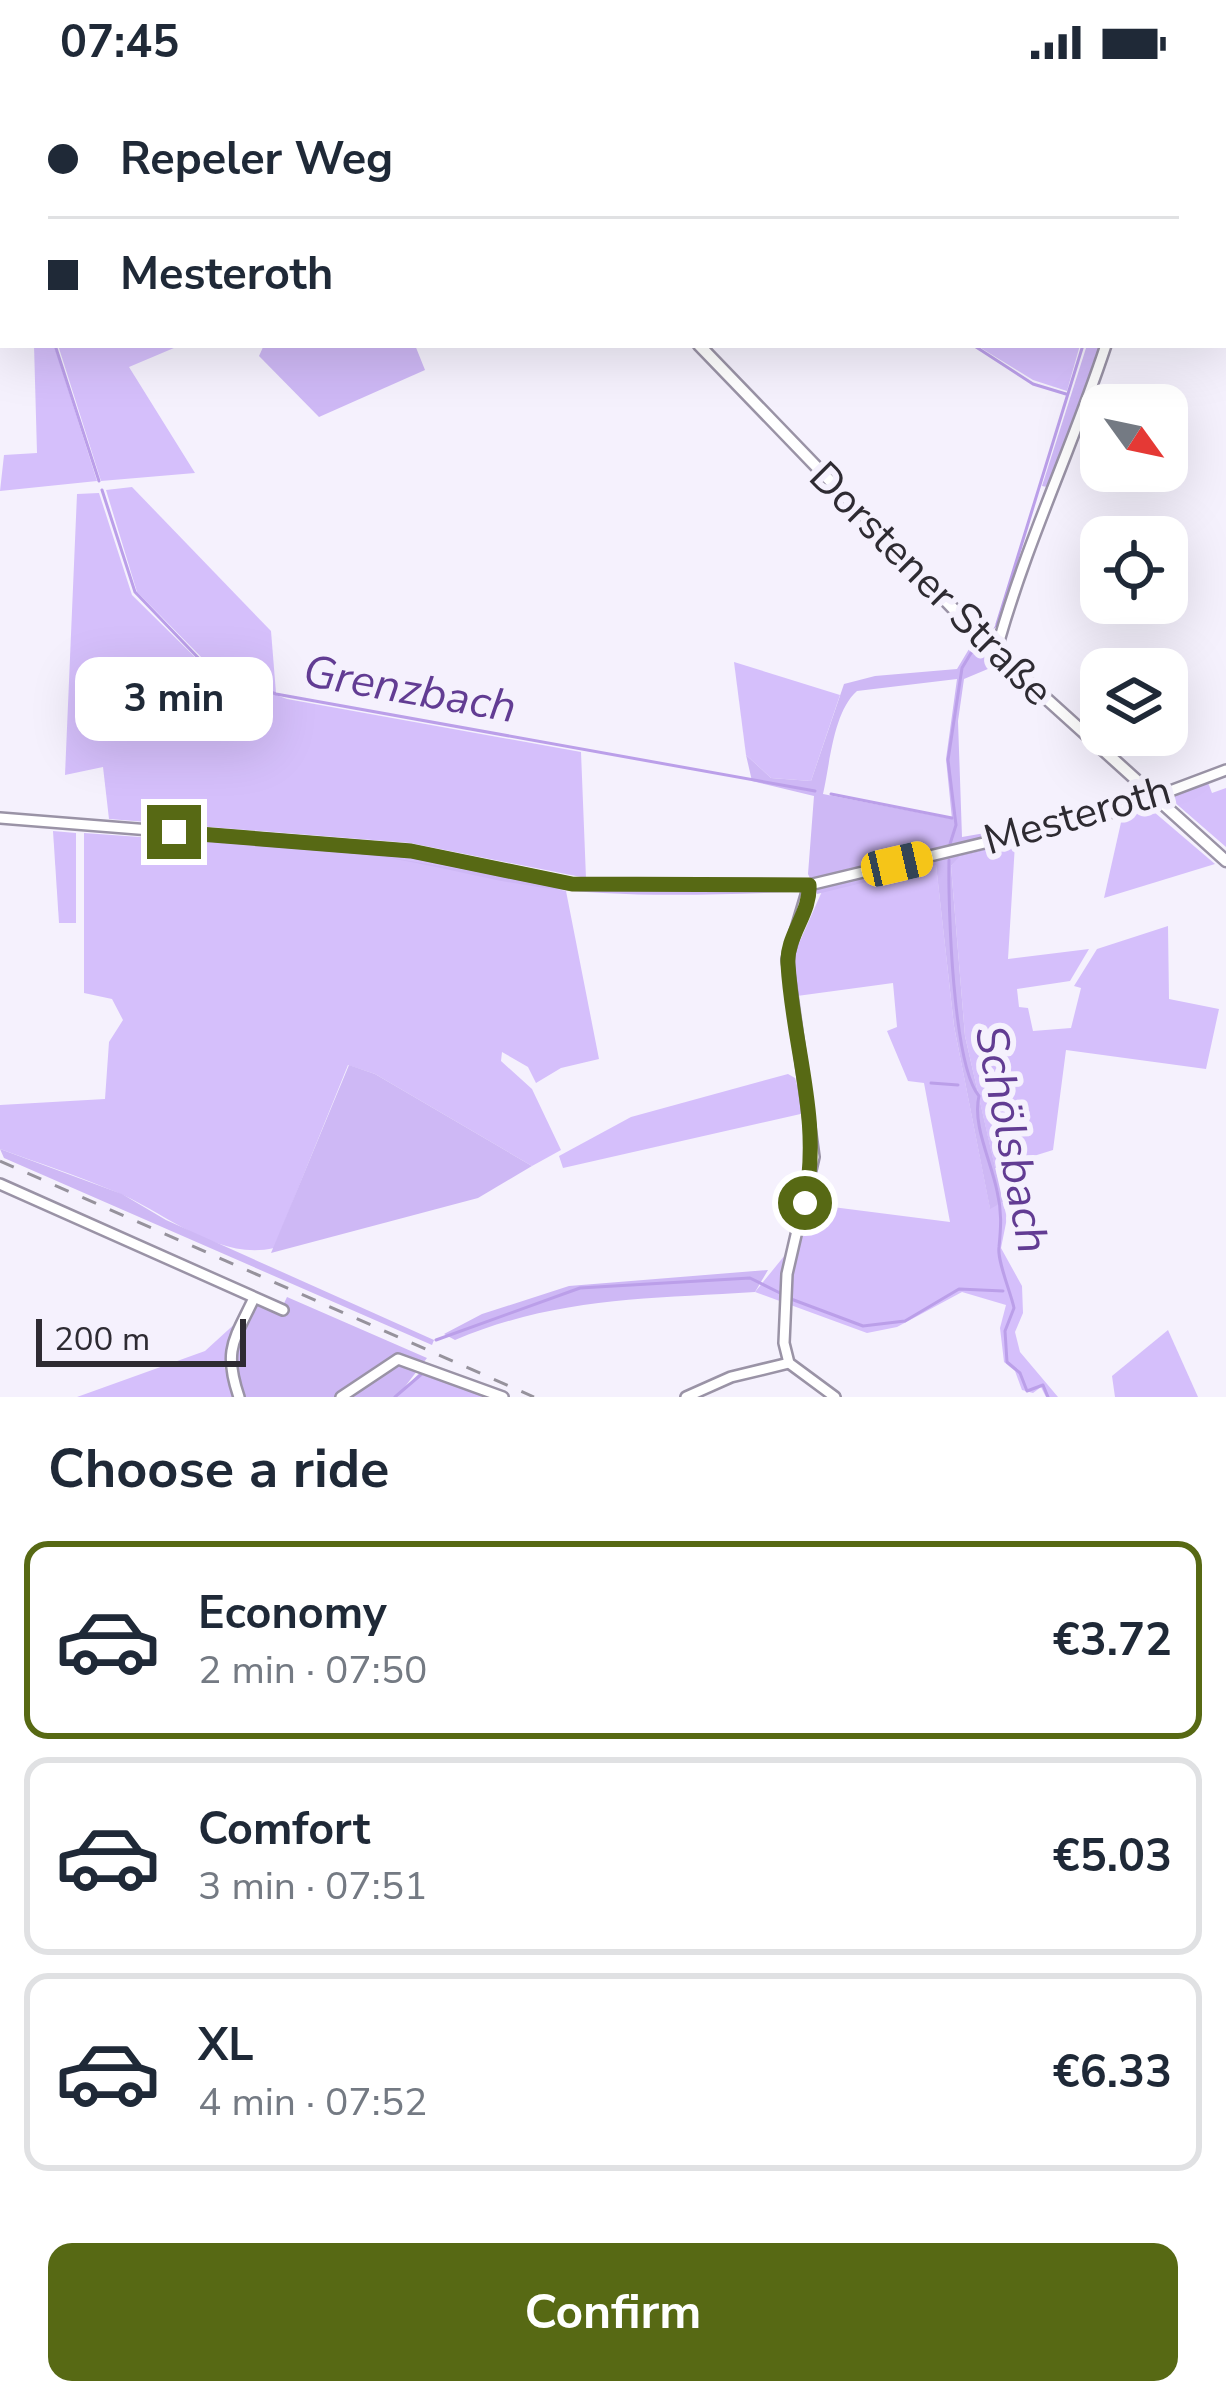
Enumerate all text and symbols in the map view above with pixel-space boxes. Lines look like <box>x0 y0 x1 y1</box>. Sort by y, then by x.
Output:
text: 07:45 <box>60 12 179 73</box>
text: Repeler Weg <box>120 129 393 190</box>
text: Mesteroth <box>120 244 333 305</box>
north arrow <box>1080 384 1188 492</box>
map controls <box>1080 384 1188 756</box>
street label: Dorstener Straße <box>796 449 1066 719</box>
button: locate <box>1080 516 1188 624</box>
water label: Grenzbach <box>298 641 521 738</box>
button: layers <box>1080 648 1188 756</box>
callout: 3 min <box>75 658 273 742</box>
text: 3 min <box>124 672 224 725</box>
street label: Mesteroth <box>977 762 1177 869</box>
route end <box>147 805 201 859</box>
car <box>858 838 936 890</box>
water label: Schölsbach <box>960 1020 1063 1258</box>
route start <box>778 1176 832 1230</box>
scale bar <box>36 1313 246 1366</box>
text: 200 m <box>54 1317 150 1362</box>
text: Choose a ride <box>48 1432 389 1506</box>
text: Economy <box>198 1583 387 1644</box>
icon: car <box>54 1586 162 1694</box>
text: €3.72 <box>1053 1610 1172 1671</box>
text: 2 min · 07:50 <box>198 1644 427 1697</box>
text: Comfort <box>198 1799 370 1860</box>
icon: car <box>54 1802 162 1910</box>
text: €5.03 <box>1053 1826 1172 1887</box>
text: 3 min · 07:51 <box>198 1860 427 1913</box>
text: XL <box>198 2015 254 2076</box>
icon: car <box>54 2018 162 2126</box>
text: €6.33 <box>1053 2042 1172 2103</box>
text: 4 min · 07:52 <box>198 2076 427 2129</box>
button: Confirm <box>48 2243 1178 2381</box>

